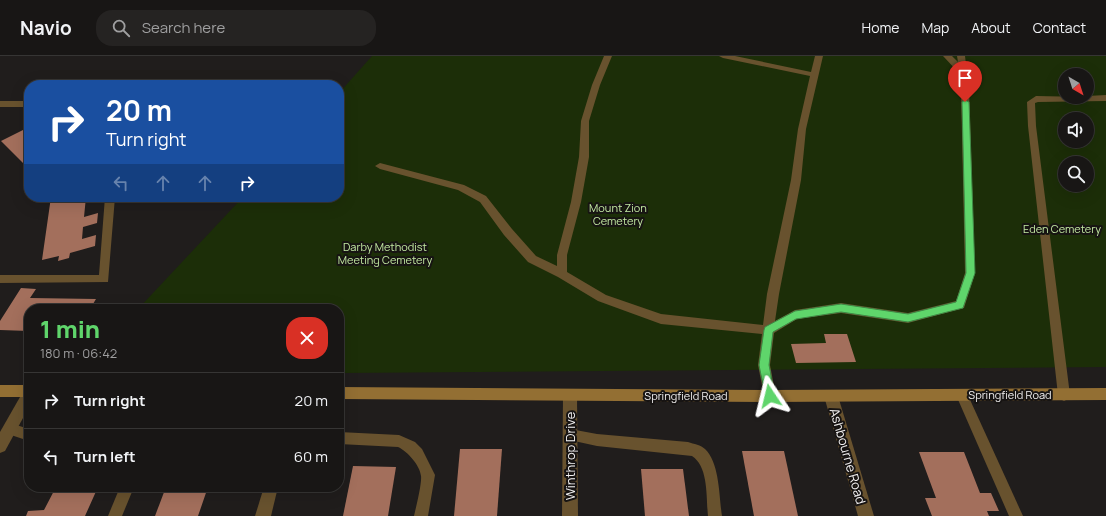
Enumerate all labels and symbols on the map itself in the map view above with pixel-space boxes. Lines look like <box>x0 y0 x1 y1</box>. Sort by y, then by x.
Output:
pin <box>948 61 982 102</box>
north arrow <box>1058 68 1094 104</box>
park label: Mount Zion Cemetery <box>589 200 647 228</box>
park label: Eden Cemetery <box>1023 221 1101 236</box>
park label: Darby Methodist Meeting Cemetery <box>338 239 432 267</box>
position arrow <box>749 375 791 417</box>
street label: Springfield Road <box>968 387 1052 402</box>
street label: Springfield Road <box>644 388 728 403</box>
street label: Ashbourne Road <box>826 406 870 506</box>
street label: Winthrop Drive <box>561 411 579 500</box>

